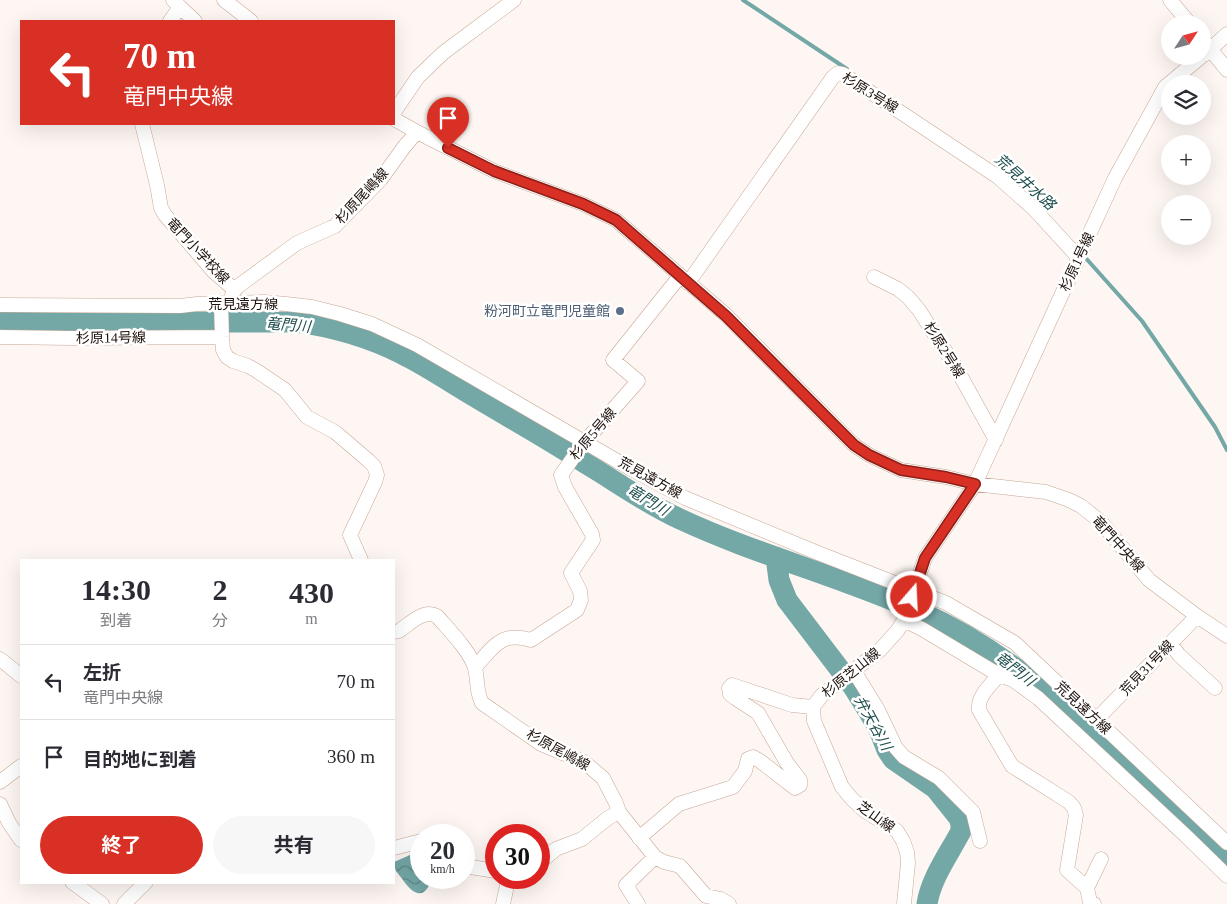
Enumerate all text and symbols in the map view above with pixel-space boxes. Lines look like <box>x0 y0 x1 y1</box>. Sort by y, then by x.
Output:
north arrow <box>1161 15 1211 65</box>
map controls <box>1161 15 1211 245</box>
text: 70 m <box>123 37 196 76</box>
icon: left <box>40 40 105 105</box>
street label: 杉原3号線 <box>839 70 901 116</box>
button: layers <box>1161 75 1211 125</box>
text: 竜門中央線 <box>123 84 233 109</box>
pin <box>427 97 469 148</box>
icon: arrive <box>434 104 462 132</box>
button: + <box>1161 135 1211 185</box>
water label: 荒見井水路 <box>992 151 1060 214</box>
street label: 杉原尾嶋線 <box>332 165 391 227</box>
button: − <box>1161 195 1211 245</box>
street label: 竜門小学校線 <box>164 215 232 287</box>
street label: 杉原1号線 <box>1057 230 1097 294</box>
street label: 荒見遠方線 <box>208 297 278 312</box>
place label: 粉河町立竜門児童館 <box>484 304 610 319</box>
marker: 粉河町立竜門児童館 <box>614 305 626 317</box>
water label: 竜門川 <box>265 315 313 335</box>
street label: 杉原2号線 <box>921 319 967 381</box>
street label: 杉原14号線 <box>76 330 146 346</box>
street label: 杉原5号線 <box>567 405 619 463</box>
street label: 荒見遠方線 <box>616 454 684 502</box>
water label: 竜門川 <box>625 482 673 519</box>
street label: 竜門中央線 <box>1089 513 1147 575</box>
position arrow <box>885 570 937 622</box>
text: 14:30 <box>81 573 151 606</box>
text: 2 <box>212 573 227 606</box>
text: 430 <box>289 576 334 609</box>
text: m <box>305 610 318 627</box>
text: 到着 <box>100 612 132 629</box>
text: 分 <box>212 612 228 629</box>
street label: 荒見31号線 <box>1117 638 1177 698</box>
street label: 杉原芝山線 <box>819 645 883 701</box>
water label: 竜門川 <box>992 649 1039 690</box>
text: 左折 <box>83 662 121 683</box>
icon: left <box>40 668 68 696</box>
text: 70 m <box>336 671 375 692</box>
street label: 荒見遠方線 <box>1052 679 1114 737</box>
text: 竜門中央線 <box>83 689 163 706</box>
water label: 弁天谷川 <box>851 693 896 755</box>
street label: 杉原尾嶋線 <box>524 726 593 774</box>
icon: arrive <box>40 743 68 771</box>
text: 360 m <box>327 746 375 767</box>
text: 目的地に到着 <box>83 749 197 770</box>
street label: 芝山線 <box>855 799 897 835</box>
button: 終了 <box>40 816 203 874</box>
button: 共有 <box>213 816 375 874</box>
speed limit sign: 30 <box>485 824 550 889</box>
text: 20 <box>430 837 455 864</box>
text: km/h <box>430 862 455 876</box>

